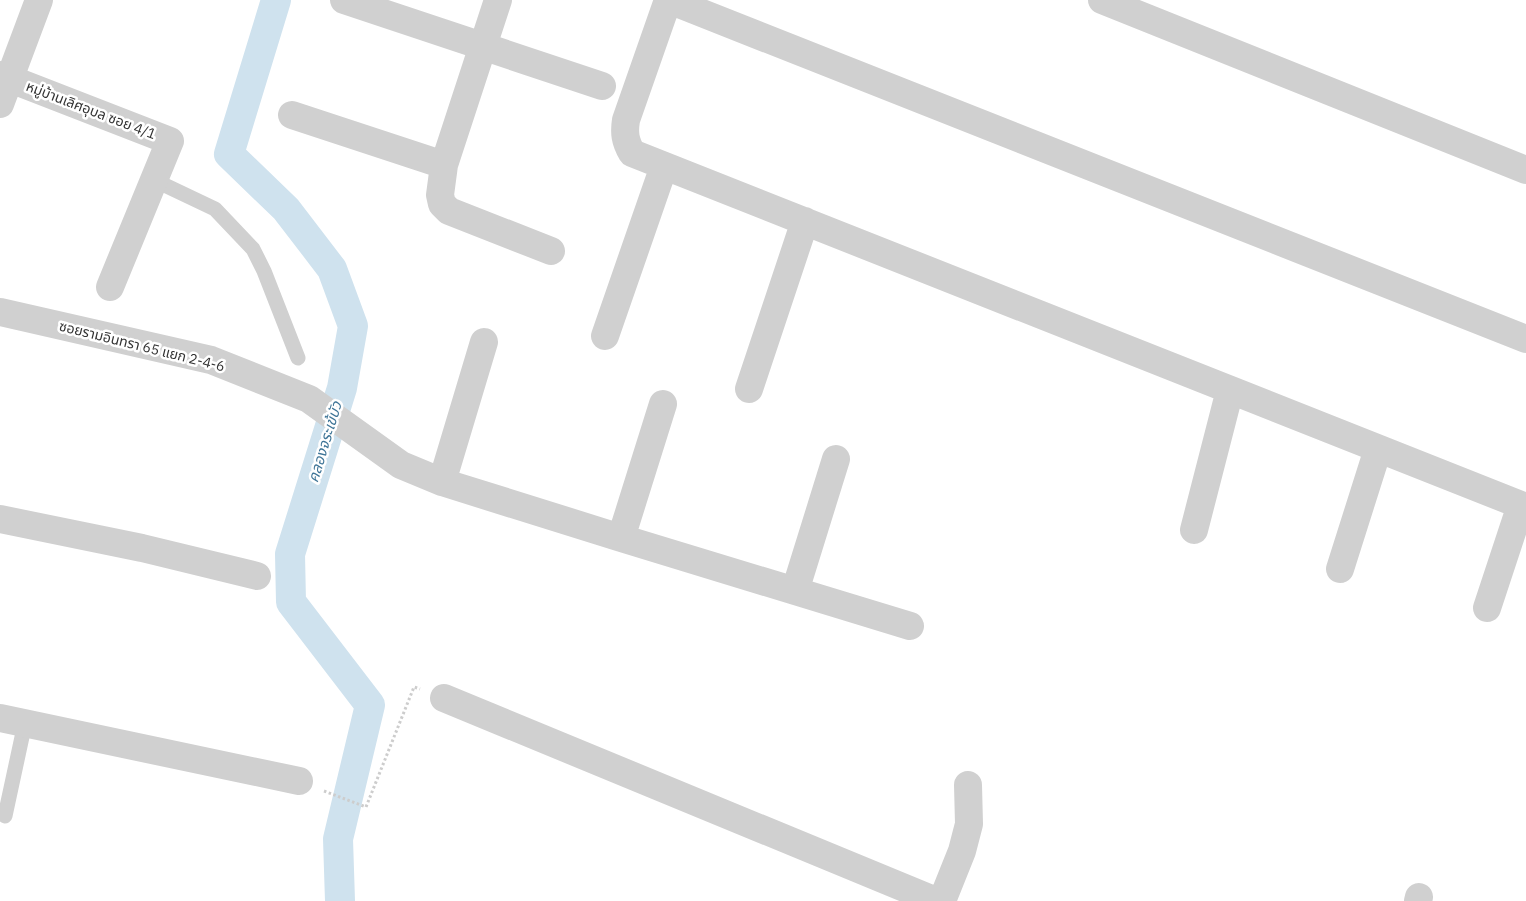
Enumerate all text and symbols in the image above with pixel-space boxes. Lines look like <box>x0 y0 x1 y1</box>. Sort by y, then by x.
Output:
street label: หมู่บ้านเลิศอุบล ซอย 4/1 <box>23 77 159 143</box>
street label: ซอยรามอินทรา 65 แยก 2-4-6 <box>57 317 227 375</box>
water label: คลองจระเข้บัว <box>303 398 346 485</box>

